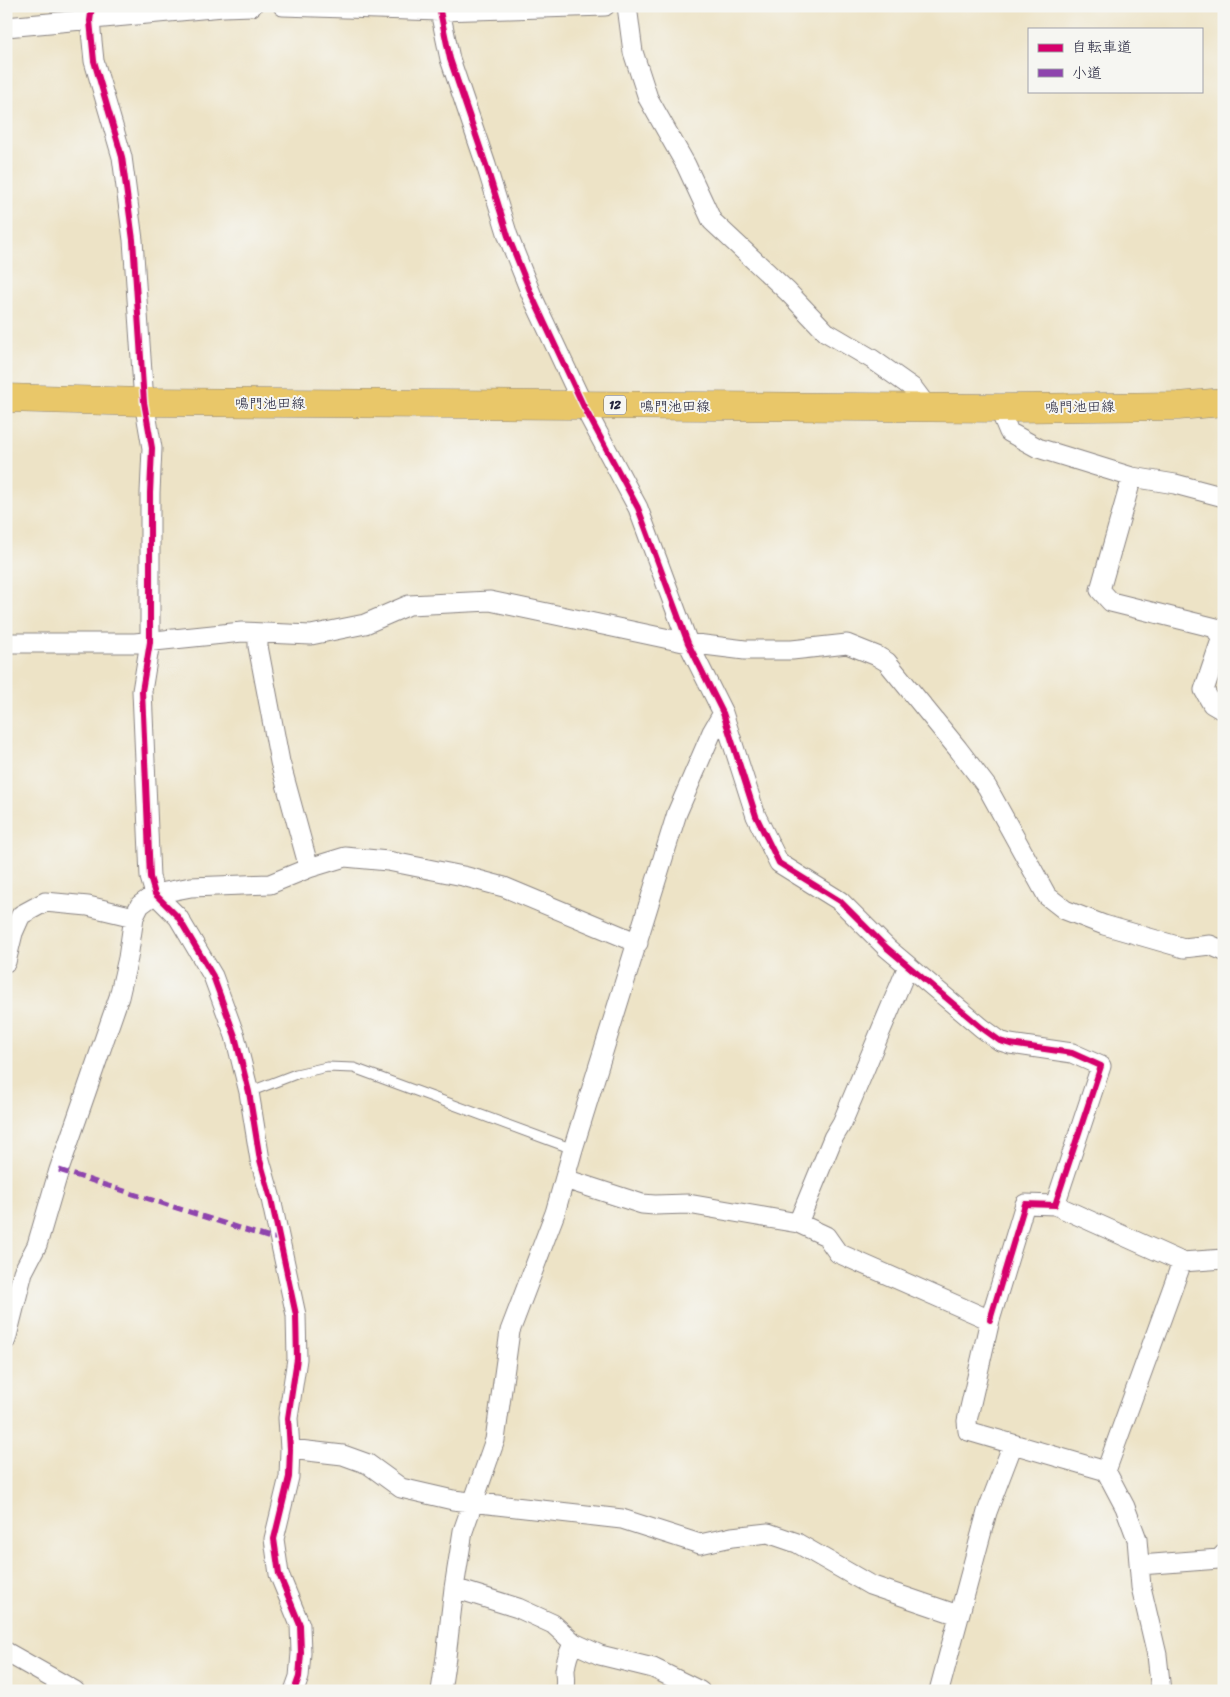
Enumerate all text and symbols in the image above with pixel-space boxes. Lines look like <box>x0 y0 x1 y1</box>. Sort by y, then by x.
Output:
legend <box>1028 28 1202 92</box>
text: 自転車道 <box>1072 34 1132 60</box>
text: 小道 <box>1072 60 1102 86</box>
street label: 鳴門池田線 <box>235 391 305 416</box>
street label: 鳴門池田線 <box>640 394 710 419</box>
street label: 鳴門池田線 <box>1045 394 1115 420</box>
road number: 12 <box>604 396 626 414</box>

